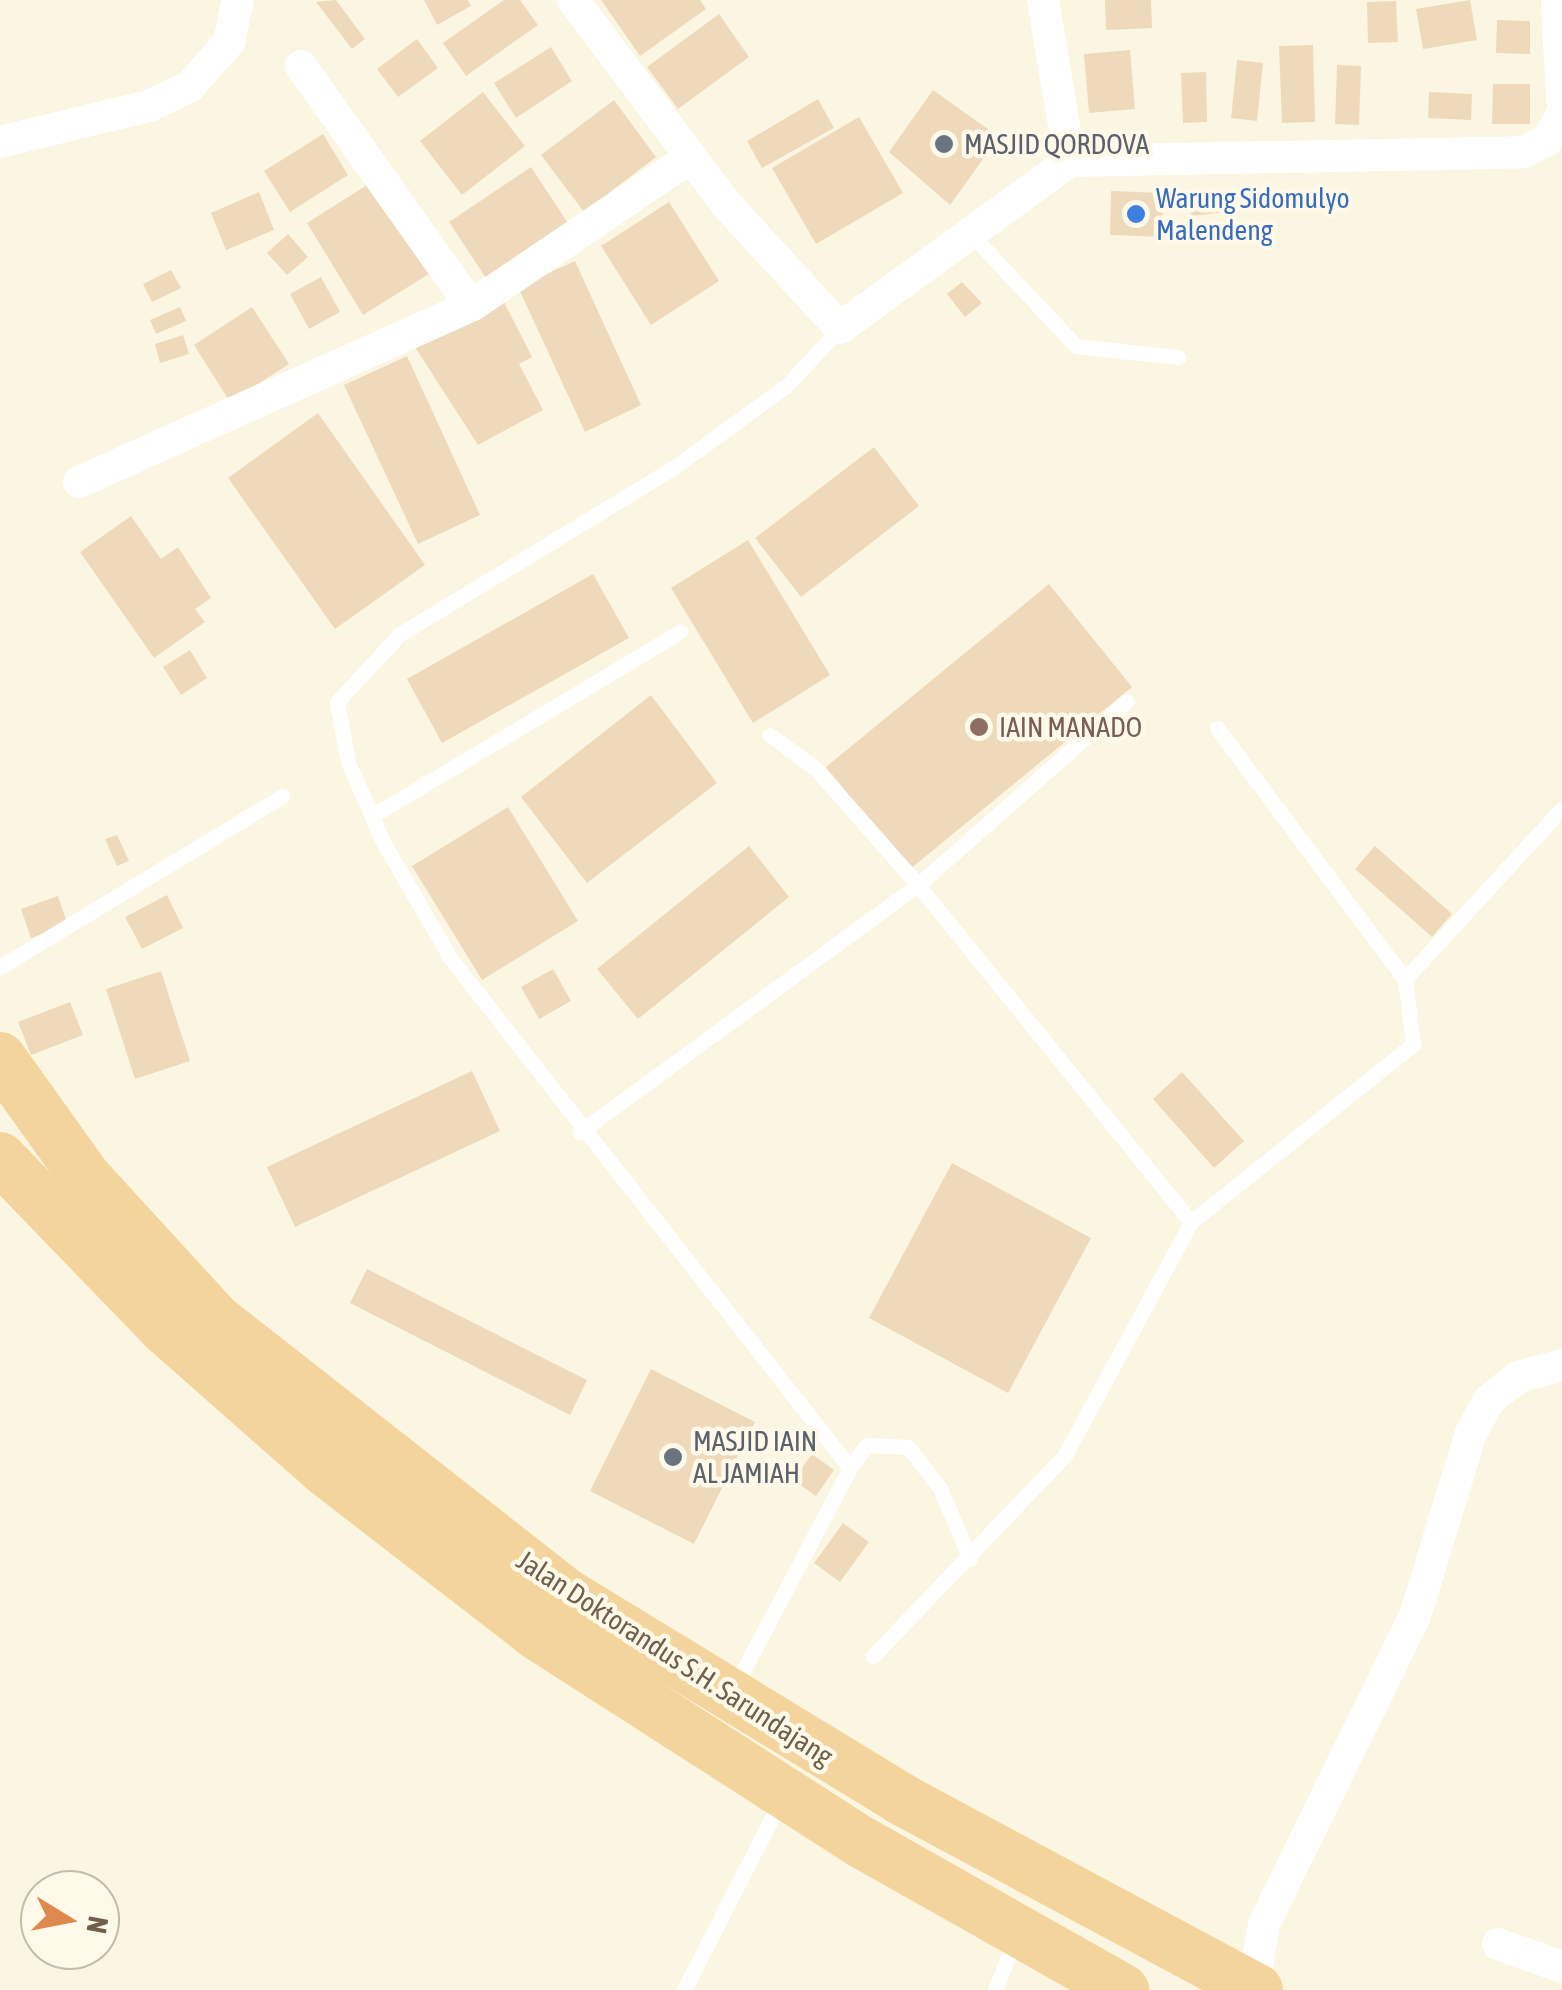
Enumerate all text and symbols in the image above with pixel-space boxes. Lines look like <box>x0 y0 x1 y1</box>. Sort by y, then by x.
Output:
place label: MASJID QORDOVA <box>964 127 1149 161</box>
marker: MASJID QORDOVA <box>933 133 955 155</box>
place label: Warung Sidomulyo Malendeng <box>1156 181 1350 247</box>
marker: Warung Sidomulyo Malendeng <box>1125 203 1147 225</box>
place label: IAIN MANADO <box>999 710 1142 744</box>
marker: IAIN MANADO <box>968 716 990 738</box>
place label: MASJID IAIN AL JAMIAH <box>693 1424 817 1490</box>
marker: MASJID IAIN AL JAMIAH <box>662 1446 684 1468</box>
street label: Jalan Doktorandus S.H. Sarundajang <box>511 1543 839 1773</box>
north arrow <box>20 1870 120 1970</box>
text: N <box>80 1914 115 1936</box>

